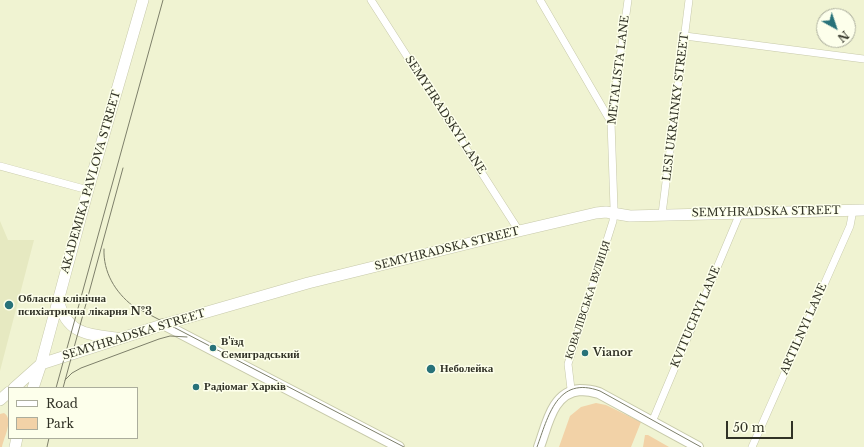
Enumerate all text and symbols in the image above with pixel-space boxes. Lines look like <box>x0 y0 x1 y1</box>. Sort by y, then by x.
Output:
north arrow <box>816 8 856 48</box>
street label: METALISTA LANE <box>606 15 632 125</box>
text: N <box>835 28 852 45</box>
street label: LESI UKRAINKY STREET <box>660 32 692 182</box>
street label: SEMYHRADSKYI LANE <box>402 54 488 176</box>
street label: AKADEMIKA PAVLOVA STREET <box>58 89 124 275</box>
street label: SEMYHRADSKA STREET <box>691 204 841 220</box>
street label: SEMYHRADSKA STREET <box>373 225 521 273</box>
street label: КОВАЛІВСЬКА ВУЛИЦЯ <box>563 239 613 361</box>
street label: KVITUCHYI LANE <box>669 264 723 370</box>
street label: ARTILNYI LANE <box>778 281 830 377</box>
place label: Обласна клінічна психіатрична лікарня №3 <box>18 292 152 318</box>
marker: Обласна клінічна психіатрична лікарня №3 <box>3 299 15 311</box>
street label: SEMYHRADSKA STREET <box>61 307 207 363</box>
place label: В'їзд Семиградський <box>221 335 300 361</box>
marker: В'їзд Семиградський <box>208 343 218 353</box>
place label: Vianor <box>593 346 633 360</box>
marker: Vianor <box>580 348 590 358</box>
place label: Неболейка <box>440 362 493 376</box>
marker: Неболейка <box>425 363 437 375</box>
place label: Радіомаг Харків <box>204 380 286 394</box>
marker: Радіомаг Харків <box>191 382 201 392</box>
legend <box>8 387 138 439</box>
text: Road <box>46 396 78 411</box>
scale bar <box>728 413 795 439</box>
text: Park <box>46 416 74 431</box>
text: 50 m <box>733 420 765 435</box>

